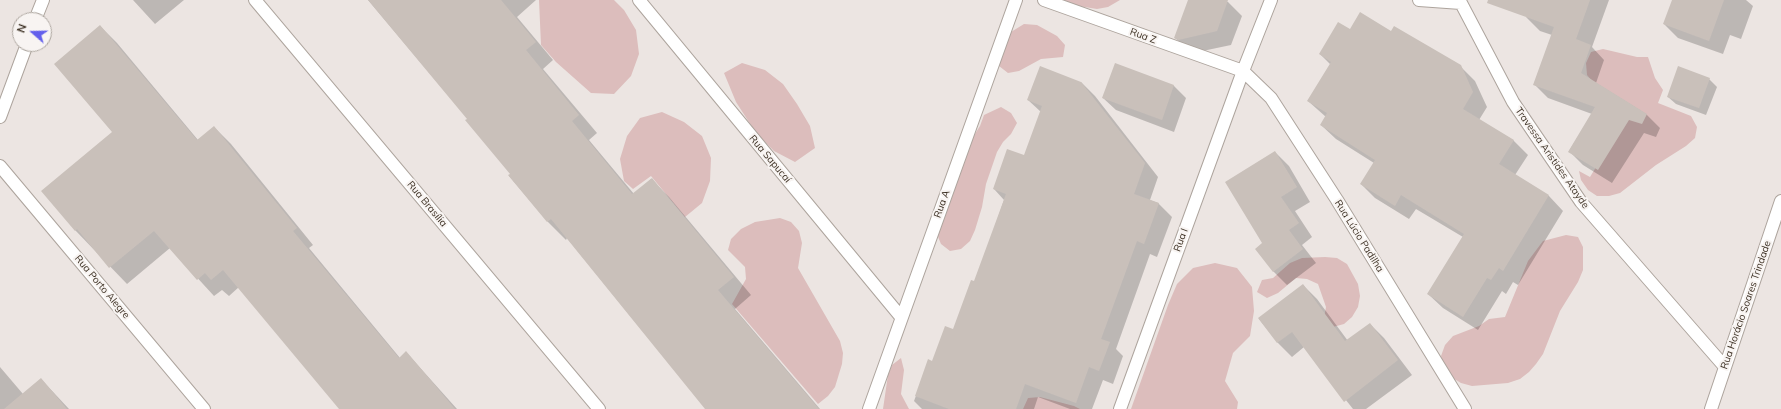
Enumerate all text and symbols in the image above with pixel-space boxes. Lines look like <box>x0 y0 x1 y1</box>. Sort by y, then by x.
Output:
north arrow <box>12 12 52 52</box>
text: N <box>14 22 30 35</box>
street label: Rua Z <box>1128 26 1158 46</box>
street label: Travessa Aristides Atayde <box>1513 105 1591 211</box>
street label: Rua Sapucaí <box>747 133 793 185</box>
street label: Rua Brasília <box>404 179 450 229</box>
street label: Rua A <box>931 188 953 220</box>
street label: Rua Lúcio Padilha <box>1332 198 1386 274</box>
street label: Rua I <box>1171 227 1191 253</box>
street label: Rua Horácio Soares Trindade <box>1718 239 1774 371</box>
street label: Rua Porto Alegre <box>72 253 132 321</box>

